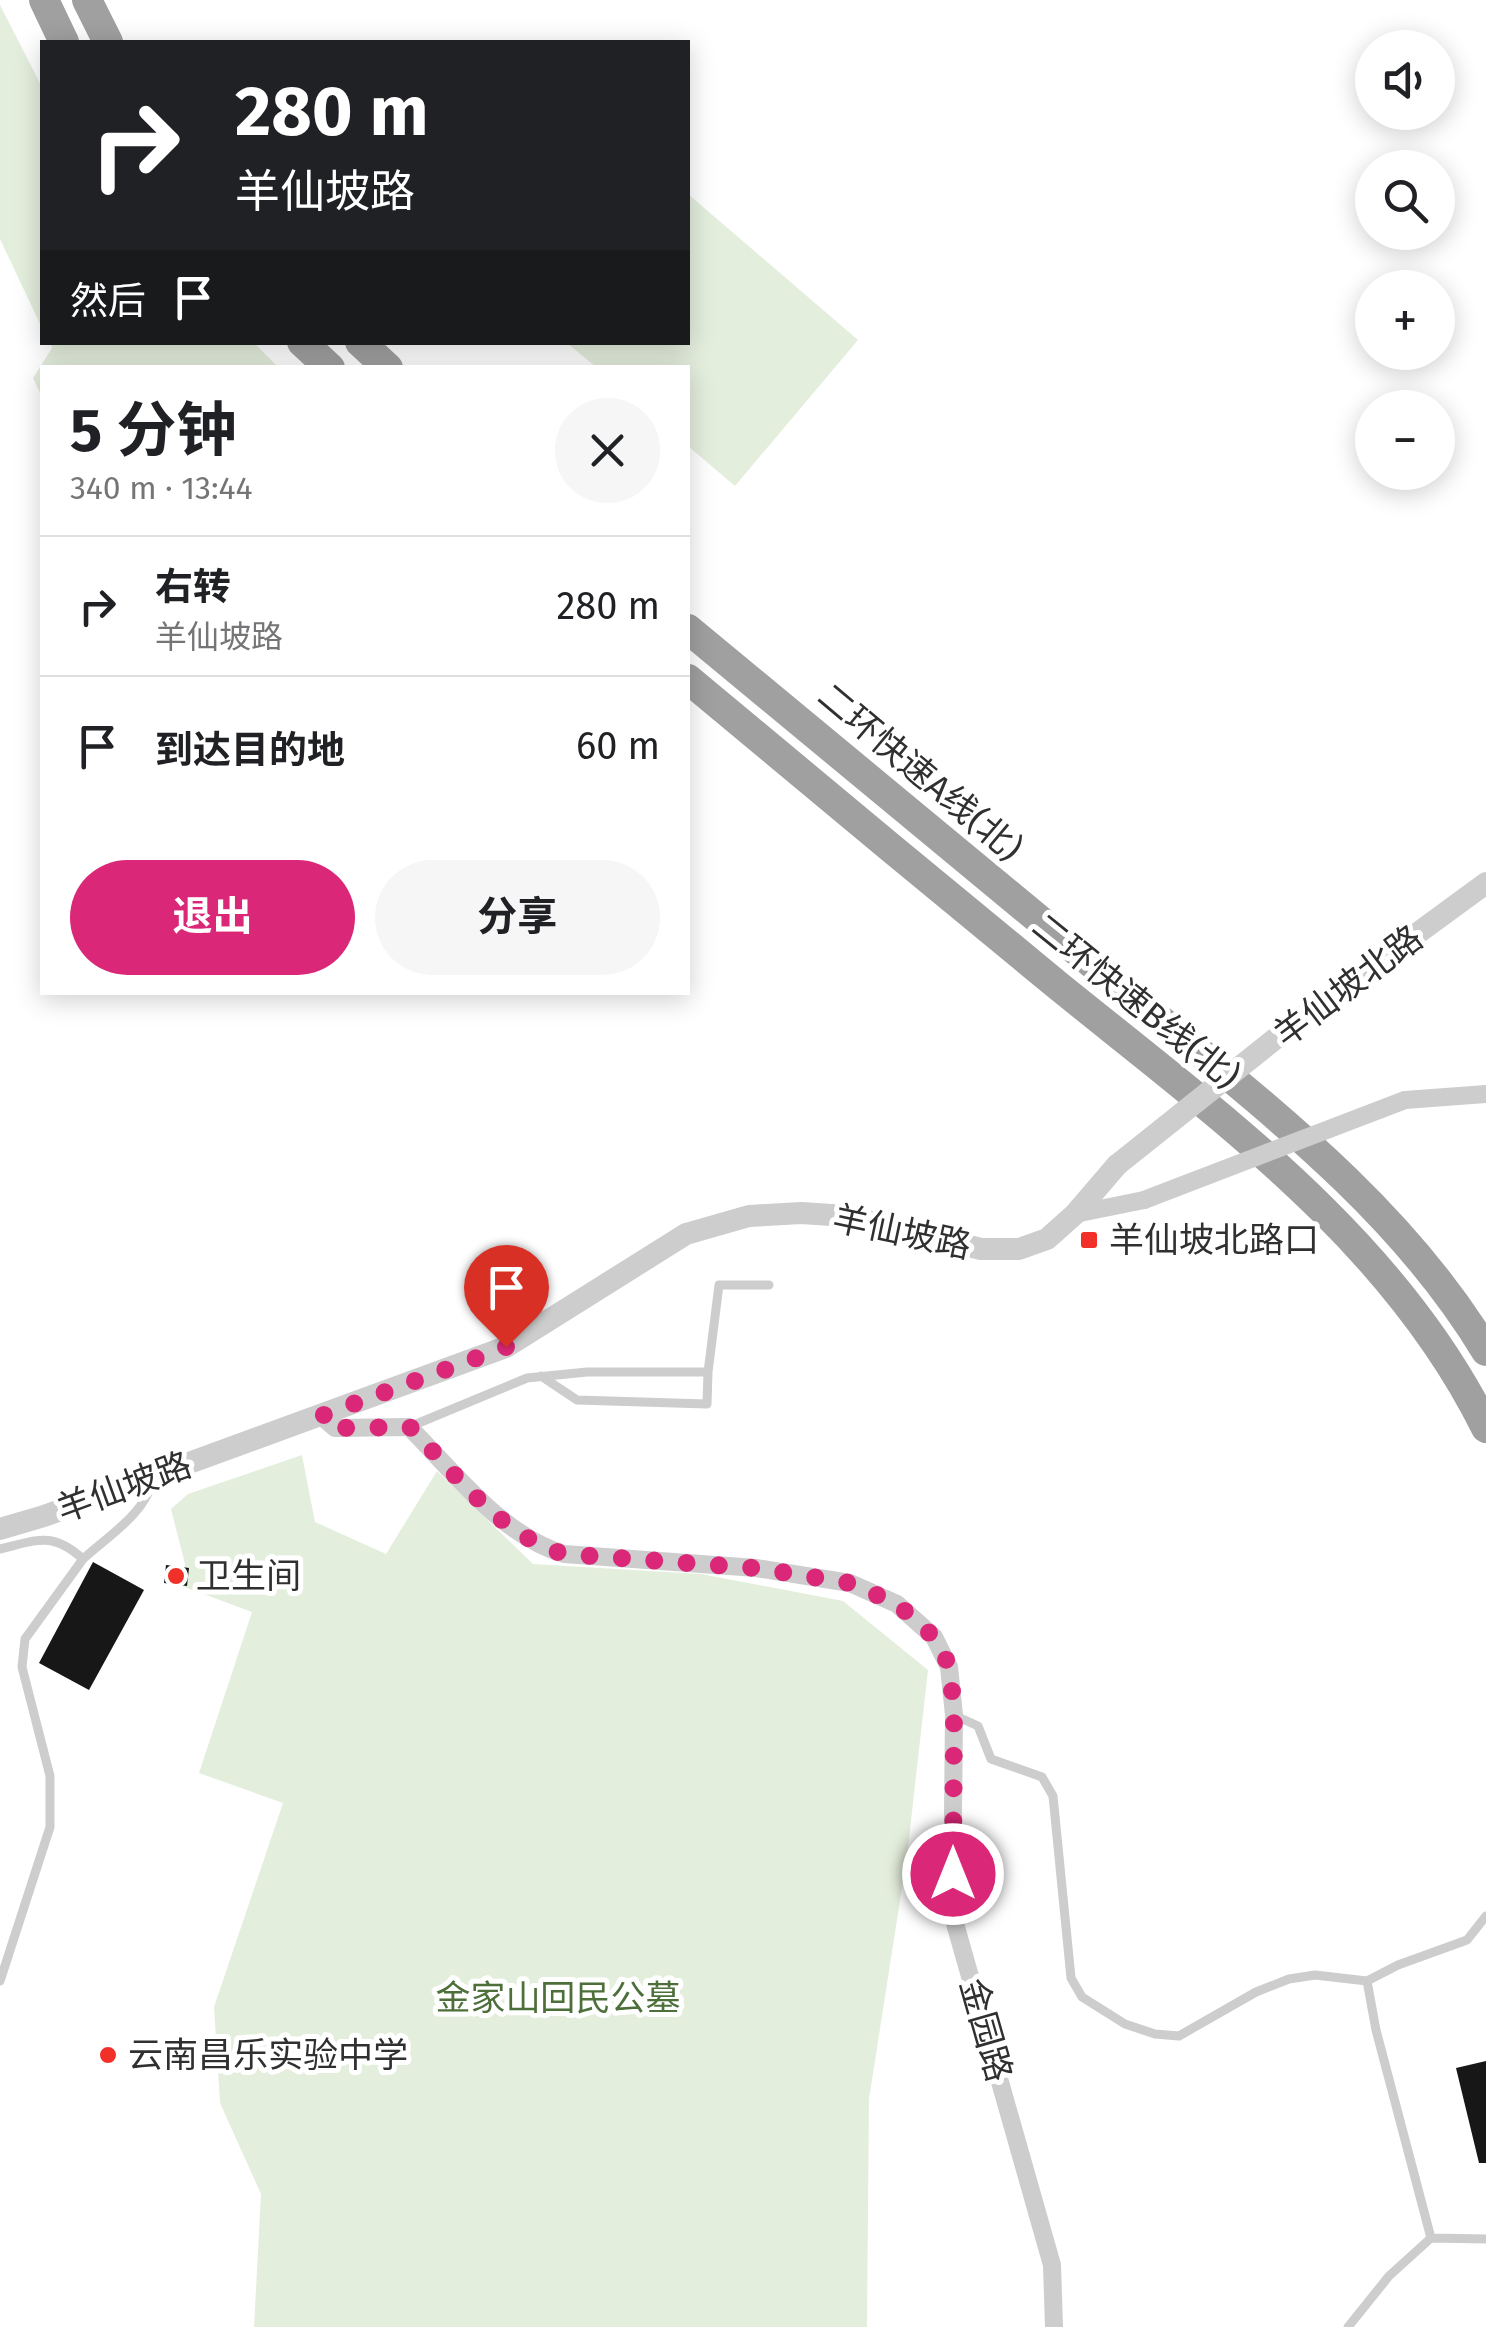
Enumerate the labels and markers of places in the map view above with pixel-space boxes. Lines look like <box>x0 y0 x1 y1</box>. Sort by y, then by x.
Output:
place label: 羊仙坡北路口 <box>1109 1219 1319 1261</box>
marker: 羊仙坡北路口 <box>1078 1229 1100 1251</box>
pin <box>464 1245 549 1348</box>
place label: 卫生间 <box>196 1555 301 1597</box>
marker: 卫生间 <box>165 1565 187 1587</box>
place label: 云南昌乐实验中学 <box>128 2034 408 2076</box>
marker: 云南昌乐实验中学 <box>97 2044 119 2066</box>

